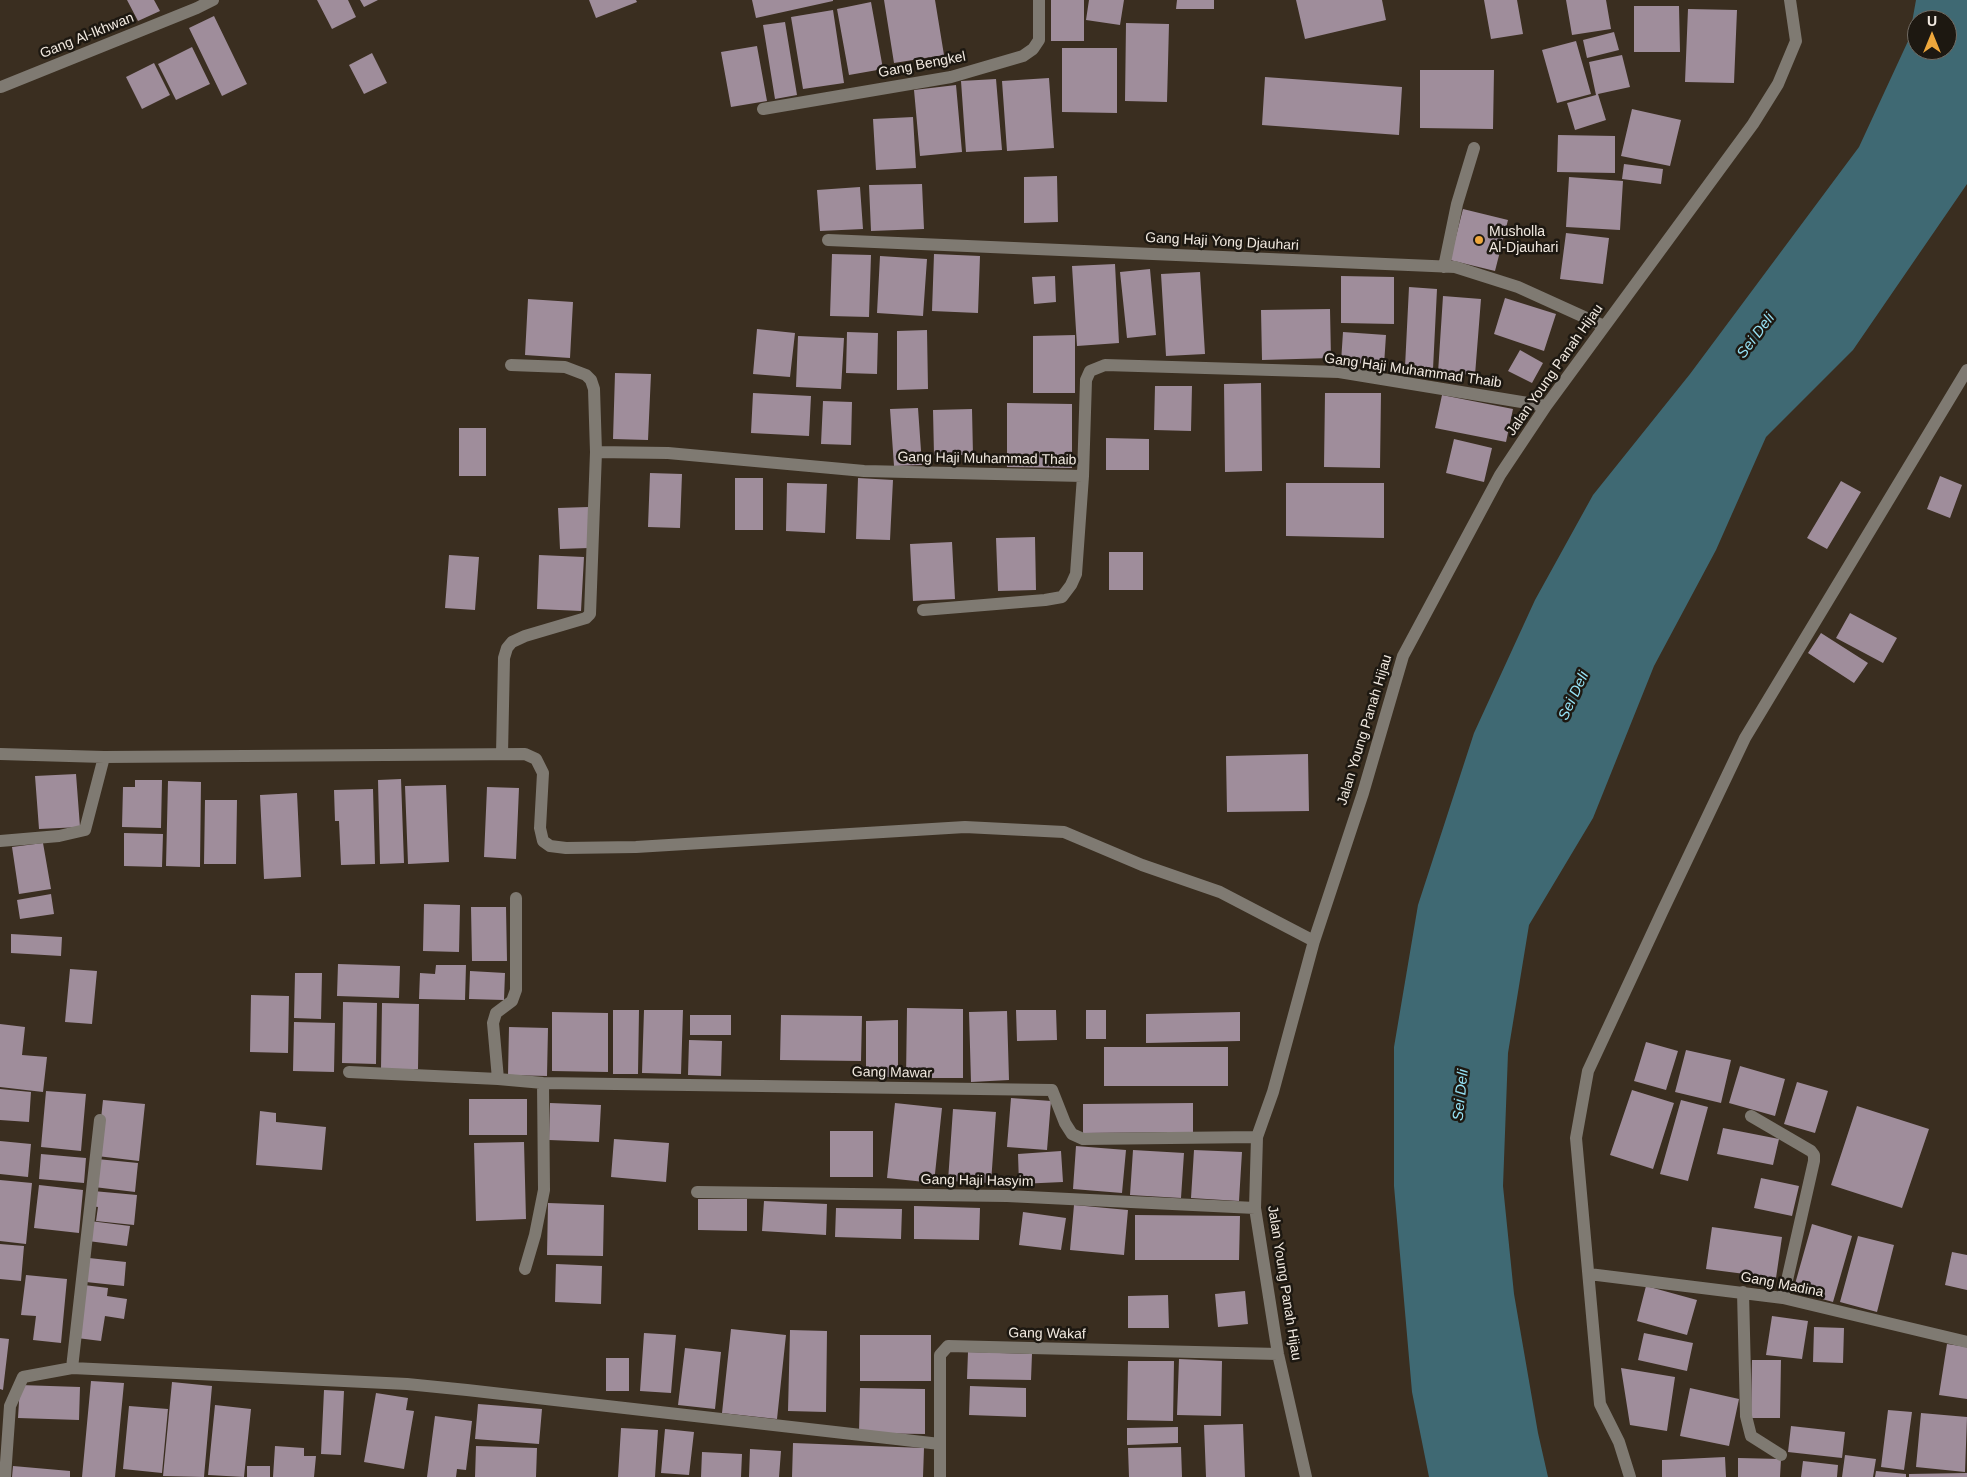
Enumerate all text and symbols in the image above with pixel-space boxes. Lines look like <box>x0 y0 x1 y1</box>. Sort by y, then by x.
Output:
street label: Gang Al-Ikhwan <box>38 10 136 62</box>
north arrow <box>1907 10 1957 60</box>
text: U <box>1927 13 1937 29</box>
street label: Gang Bengkel <box>877 48 967 82</box>
place label: Musholla Al-Djauhari <box>1489 224 1558 256</box>
street label: Gang Haji Yong Djauhari <box>1145 230 1299 254</box>
marker: Musholla Al-Djauhari <box>1473 234 1485 246</box>
street label: Jalan Young Panah Hijau <box>1503 301 1607 439</box>
water label: Sei Deli <box>1733 310 1779 362</box>
street label: Gang Haji Muhammad Thaib <box>1323 350 1503 392</box>
street label: Gang Haji Muhammad Thaib <box>897 449 1077 469</box>
street label: Jalan Young Panah Hijau <box>1334 653 1396 807</box>
water label: Sei Deli <box>1555 669 1593 723</box>
street label: Gang Mawar <box>852 1064 932 1082</box>
water label: Sei Deli <box>1449 1068 1473 1122</box>
street label: Gang Haji Hasyim <box>920 1172 1034 1190</box>
street label: Jalan Young Panah Hijau <box>1263 1204 1305 1362</box>
street label: Gang Madina <box>1739 1269 1825 1301</box>
street label: Gang Wakaf <box>1008 1325 1086 1343</box>

